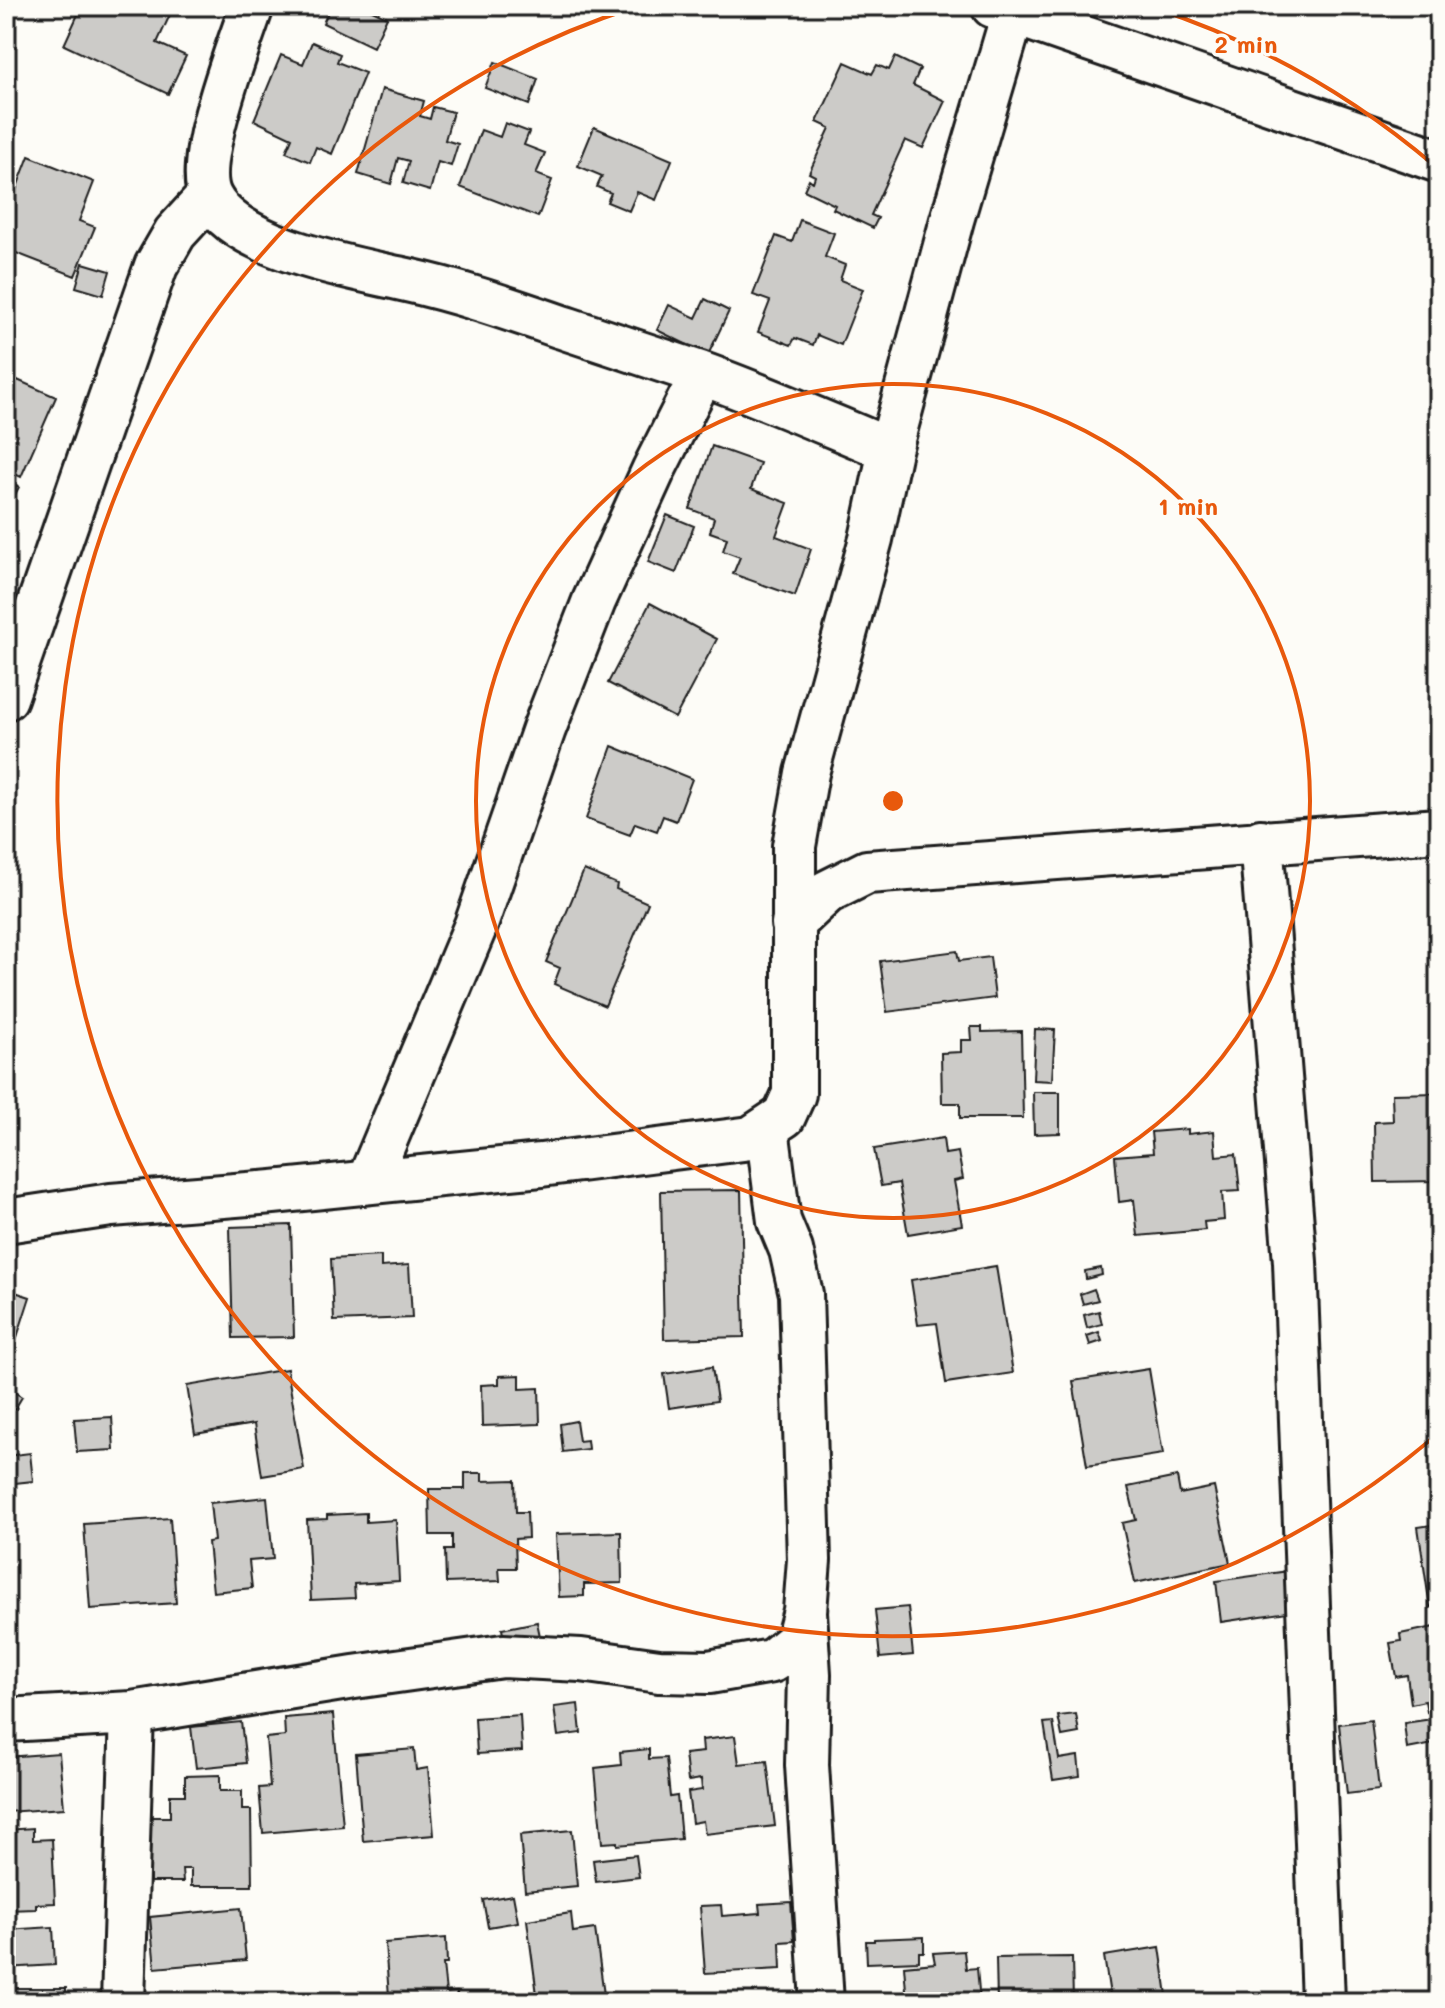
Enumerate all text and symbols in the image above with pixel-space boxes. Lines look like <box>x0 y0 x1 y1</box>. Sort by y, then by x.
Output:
text: 2 min <box>1215 28 1278 59</box>
text: 1 min <box>1158 490 1218 521</box>
centre of rings <box>879 787 907 815</box>

